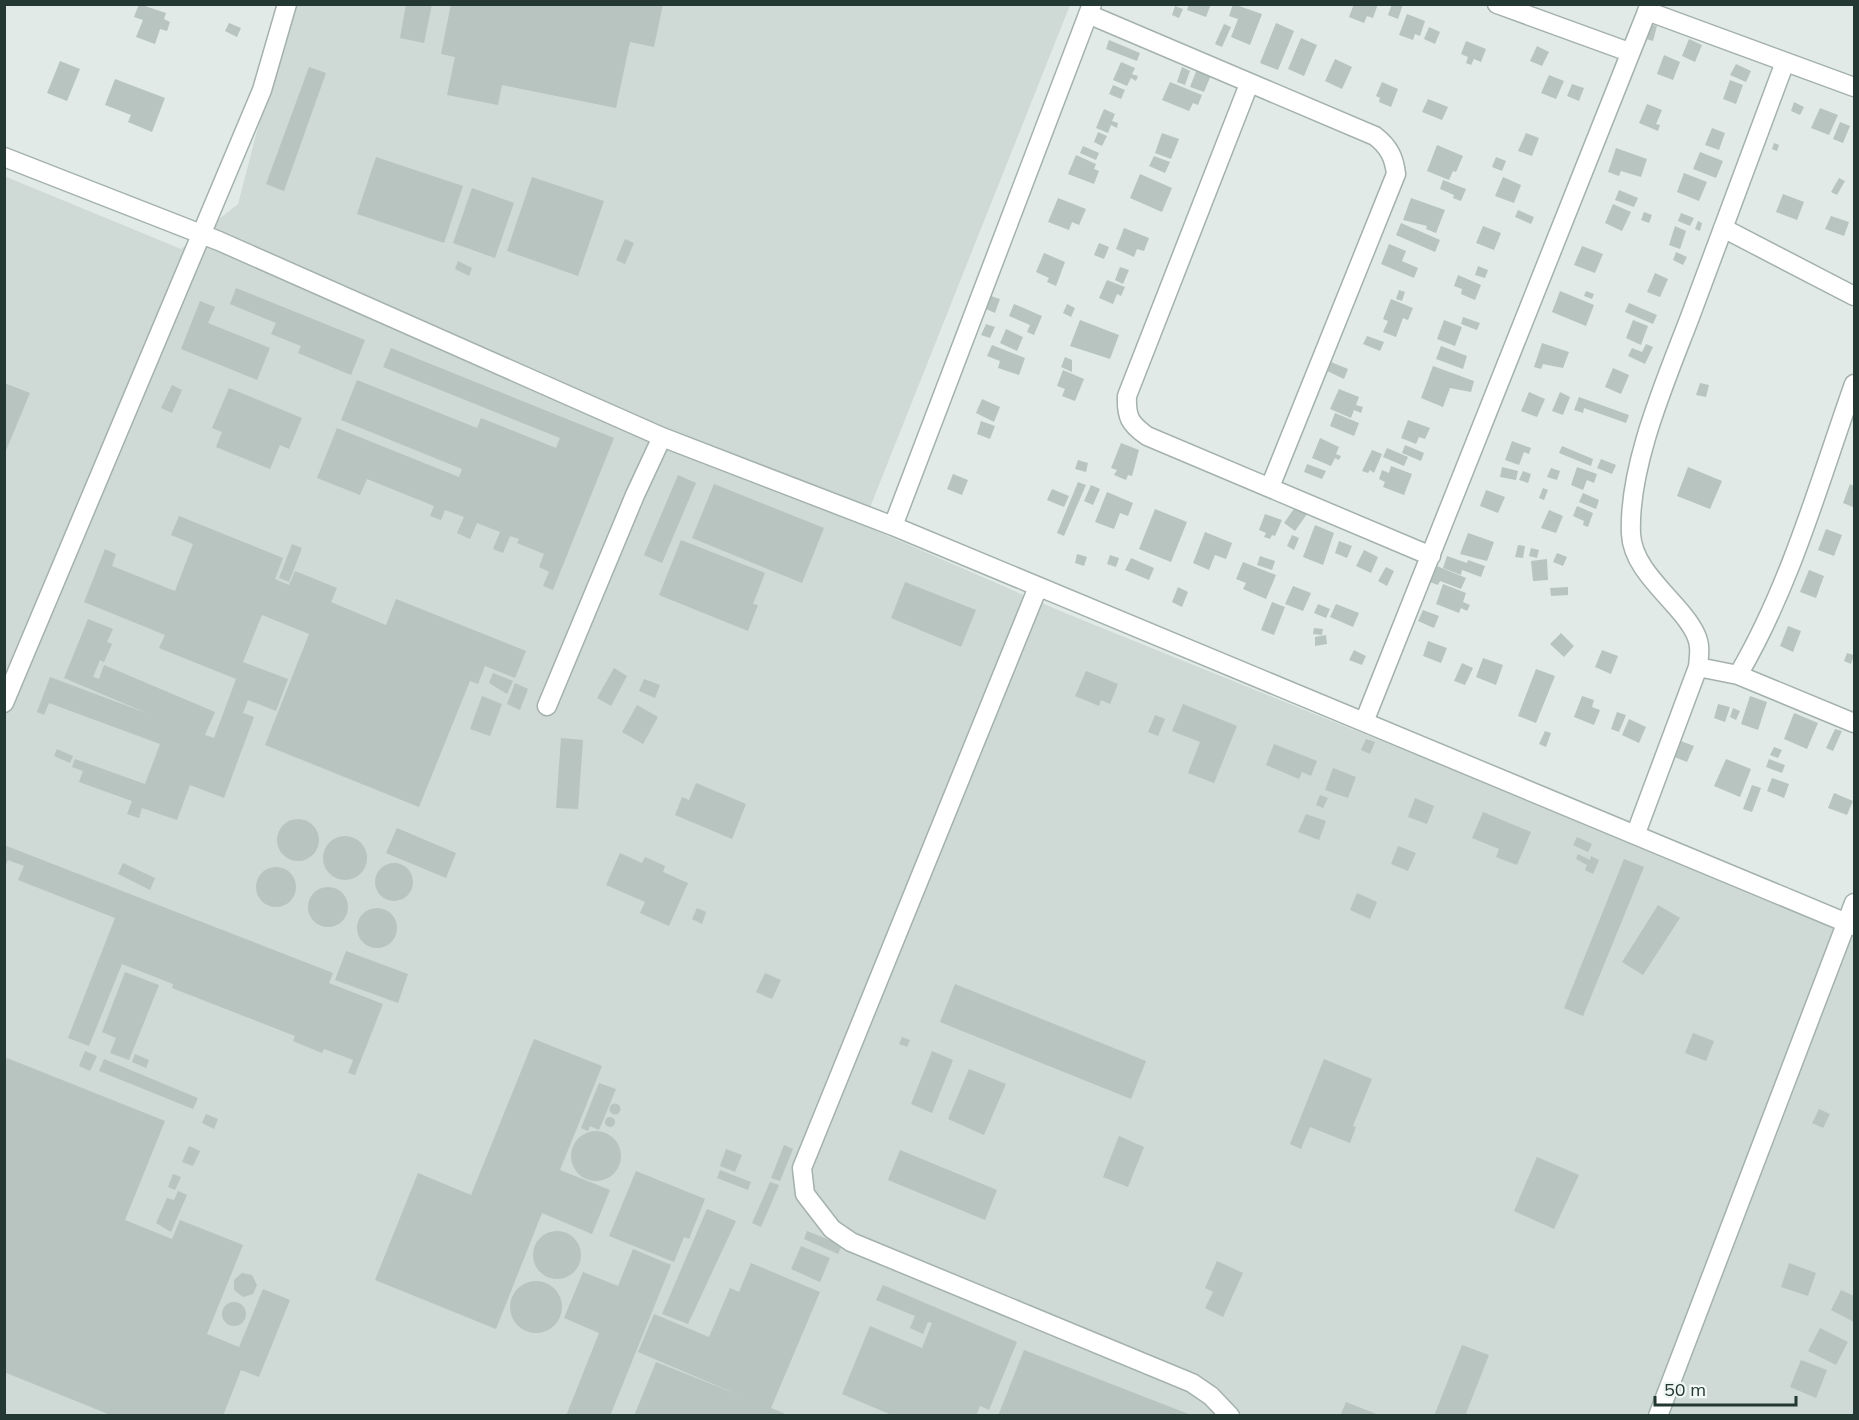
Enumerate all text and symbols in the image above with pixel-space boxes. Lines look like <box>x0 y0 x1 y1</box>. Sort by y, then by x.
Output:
scale bar <box>1655 1369 1796 1407</box>
text: 50 m <box>1664 1378 1706 1401</box>

